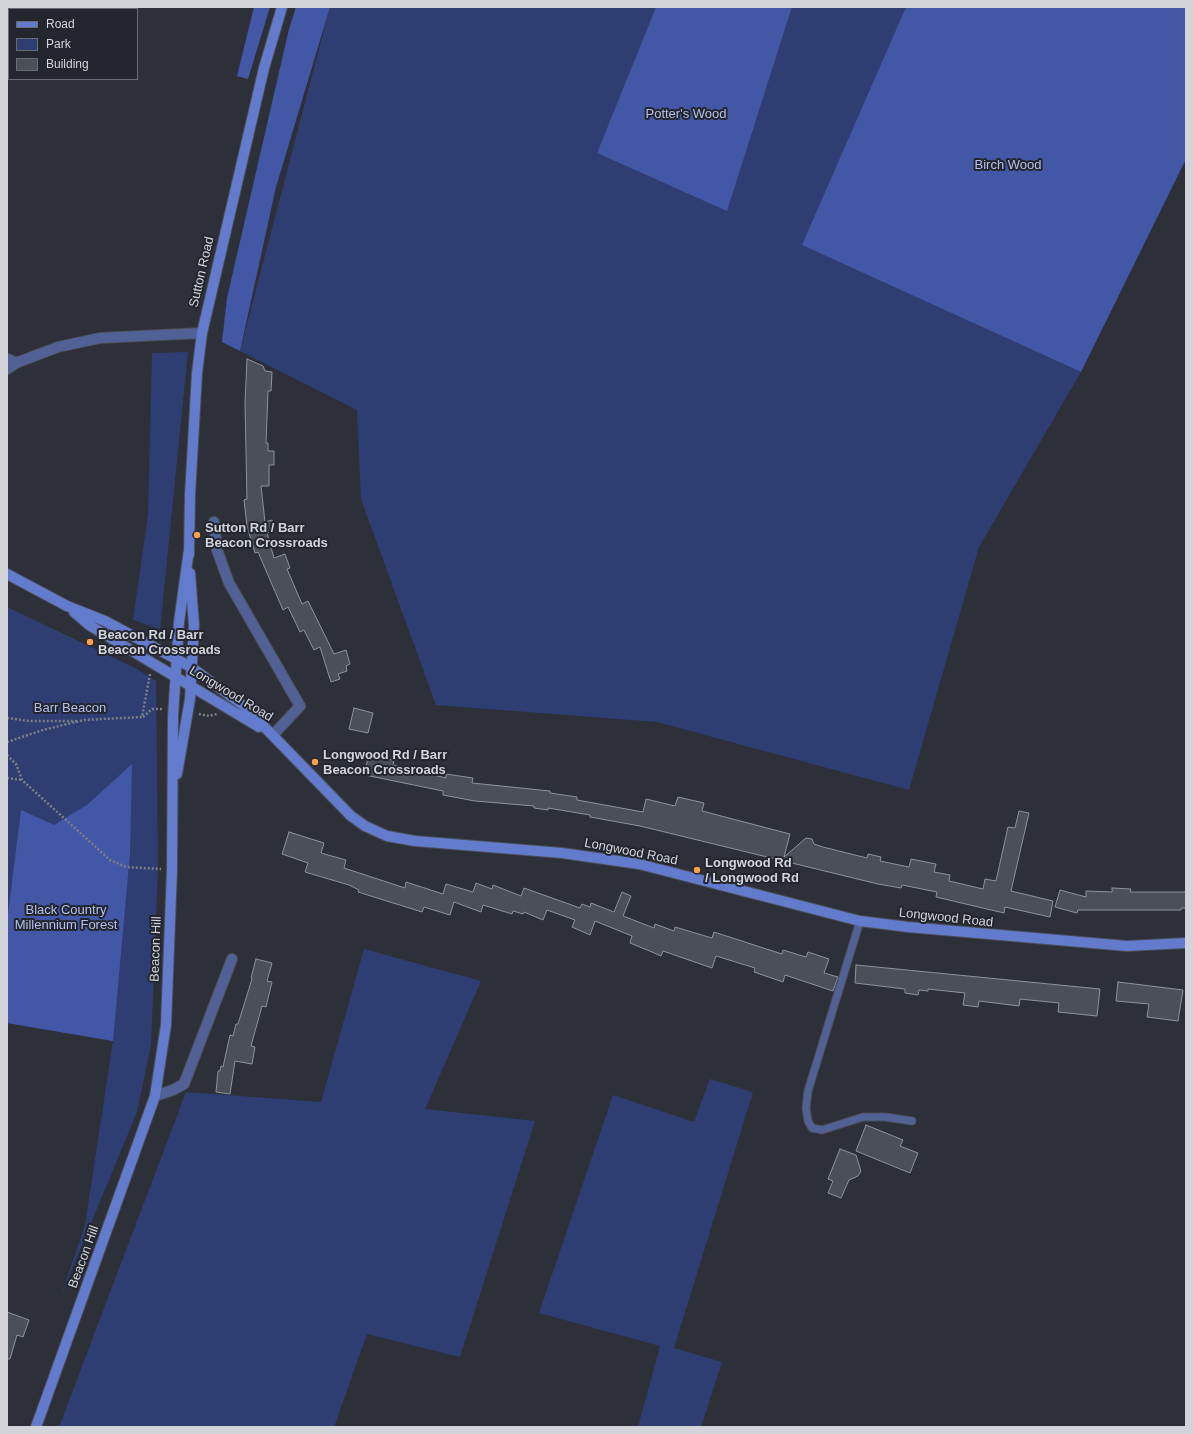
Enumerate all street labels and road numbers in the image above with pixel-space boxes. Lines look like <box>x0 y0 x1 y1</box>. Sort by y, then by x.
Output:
street label: Sutton Road <box>186 235 218 309</box>
street label: Longwood Road <box>186 663 276 725</box>
street label: Longwood Road <box>583 835 679 869</box>
street label: Longwood Road <box>898 905 994 931</box>
street label: Beacon Hill <box>147 916 165 982</box>
street label: Beacon Hill <box>65 1223 103 1291</box>

